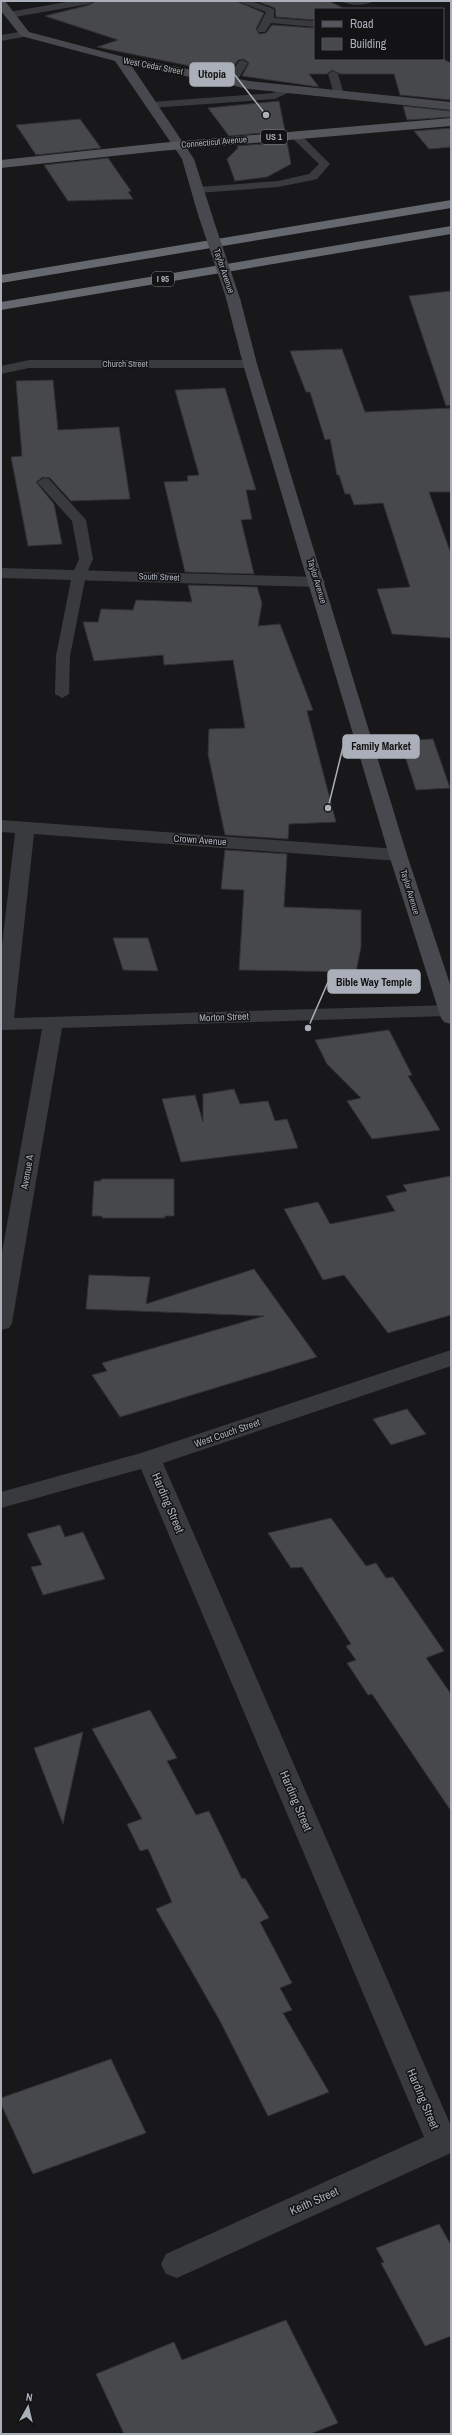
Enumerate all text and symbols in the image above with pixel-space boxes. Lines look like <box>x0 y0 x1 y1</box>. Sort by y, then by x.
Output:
legend <box>314 8 444 60</box>
text: Road <box>350 16 374 32</box>
text: Building <box>350 36 387 52</box>
street label: West Cedar Street <box>122 54 184 78</box>
callout: Utopia <box>190 63 234 86</box>
text: Utopia <box>198 67 226 81</box>
road number: US 1 <box>261 130 287 144</box>
street label: Connecticut Avenue <box>181 133 247 151</box>
street label: Taylor Avenue <box>211 247 237 295</box>
road number: I 95 <box>152 272 174 286</box>
street label: Church Street <box>102 358 148 370</box>
street label: Taylor Avenue <box>304 557 330 605</box>
street label: South Street <box>138 570 180 584</box>
callout: Family Market <box>343 735 419 758</box>
text: Family Market <box>351 739 411 753</box>
street label: Crown Avenue <box>173 832 227 848</box>
street label: Taylor Avenue <box>397 868 423 916</box>
callout: Bible Way Temple <box>328 970 420 993</box>
text: Bible Way Temple <box>336 975 412 989</box>
street label: Morton Street <box>199 1010 250 1024</box>
street label: Avenue A <box>17 1153 37 1191</box>
street label: West Couch Street <box>192 1415 262 1450</box>
street label: Harding Street <box>148 1470 188 1536</box>
street label: Harding Street <box>276 1768 316 1834</box>
street label: Harding Street <box>403 2066 443 2132</box>
street label: Keith Street <box>287 2183 341 2219</box>
north arrow <box>8 2387 48 2427</box>
text: N <box>25 2390 34 2404</box>

